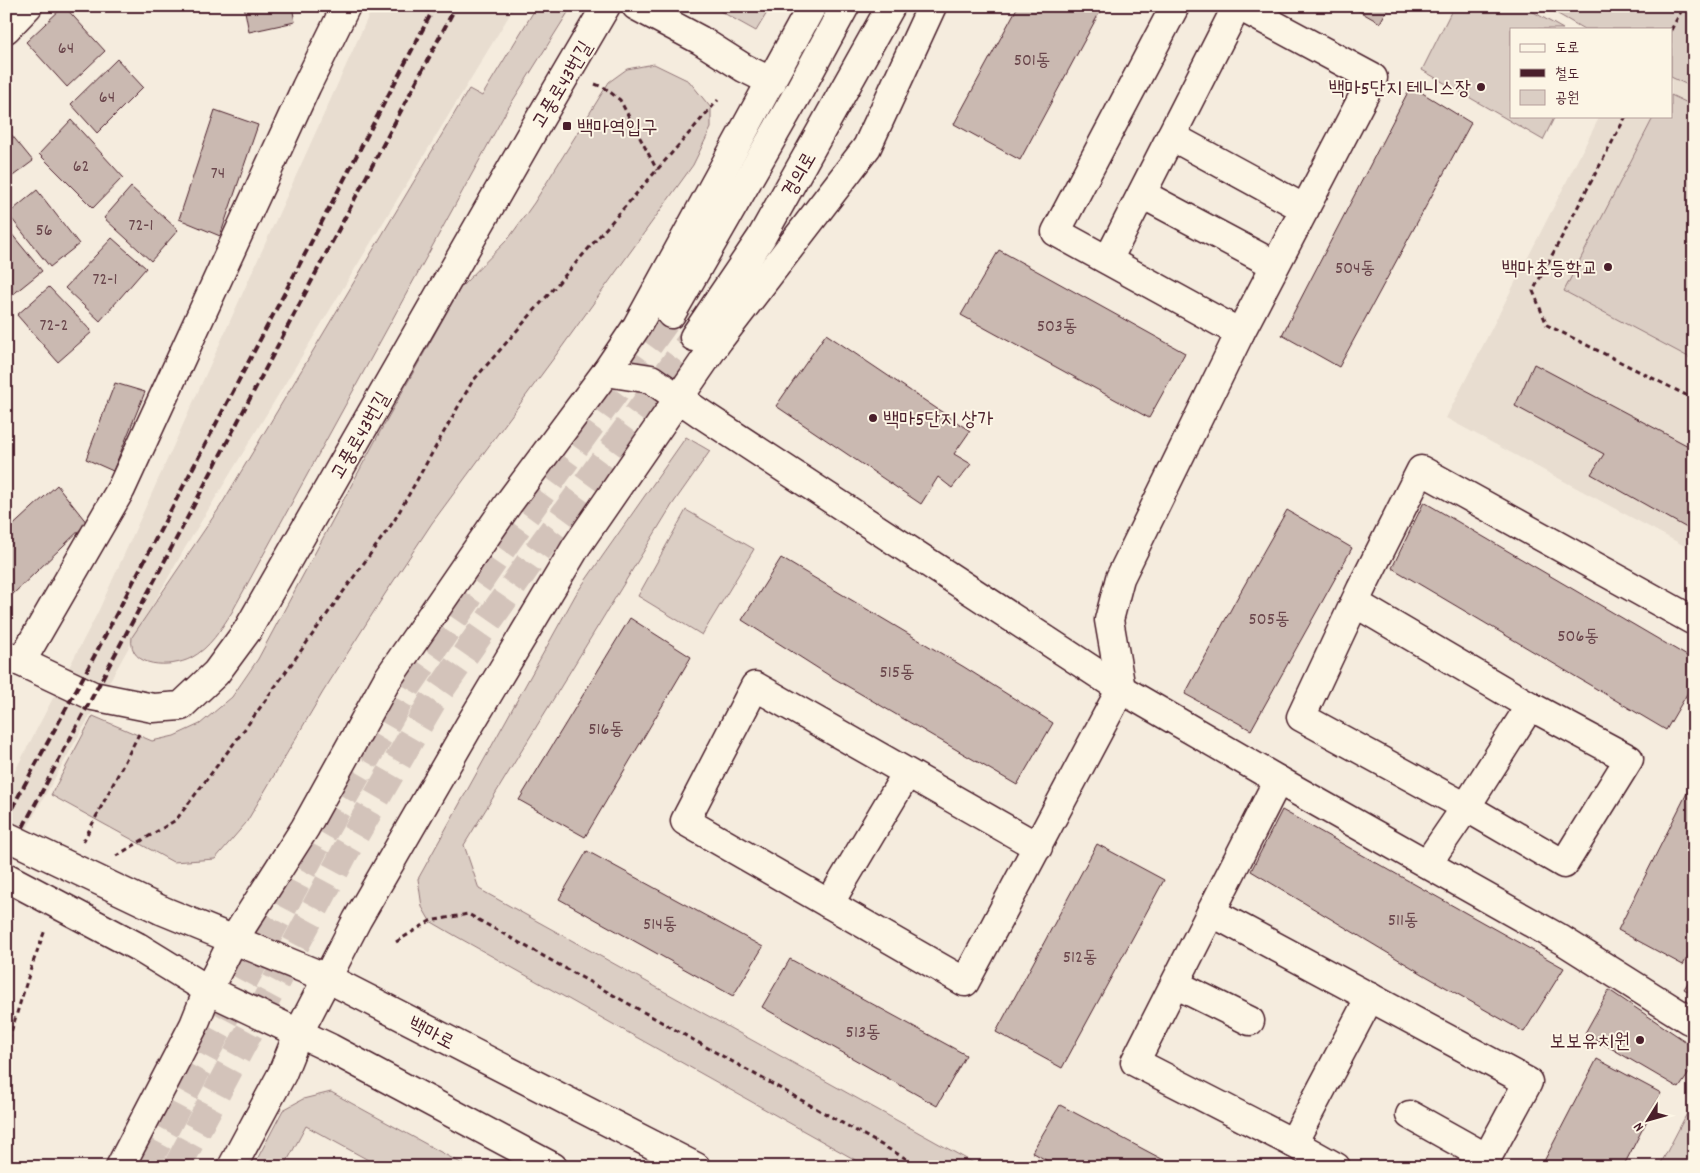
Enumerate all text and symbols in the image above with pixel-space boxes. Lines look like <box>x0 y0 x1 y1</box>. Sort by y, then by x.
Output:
legend <box>1510 28 1672 118</box>
street label: 고풍로43번길 <box>526 36 601 135</box>
house number: 64 <box>58 37 74 62</box>
text: 도로 <box>1555 38 1579 60</box>
house number: 501동 <box>1014 49 1050 74</box>
text: 철도 <box>1555 64 1579 86</box>
place label: 백마5단지 테니스장 <box>1328 76 1471 104</box>
marker: 백마5단지 테니스장 <box>1475 81 1487 93</box>
house number: 64 <box>99 86 115 111</box>
text: 공원 <box>1555 88 1579 110</box>
place label: 백마역입구 <box>577 115 657 143</box>
marker: 백마역입구 <box>561 120 573 132</box>
street label: 경의로 <box>776 148 825 203</box>
house number: 62 <box>73 155 89 180</box>
house number: 74 <box>211 162 225 187</box>
house number: 72-1 <box>129 214 153 239</box>
house number: 56 <box>35 219 53 244</box>
place label: 백마초등학교 <box>1501 256 1598 284</box>
house number: 504동 <box>1335 257 1375 282</box>
marker: 백마초등학교 <box>1602 261 1614 273</box>
house number: 72-1 <box>93 268 117 293</box>
house number: 72-2 <box>40 314 68 339</box>
house number: 503동 <box>1037 315 1077 340</box>
street label: 고풍로43번길 <box>325 387 398 486</box>
place label: 백마5단지 상가 <box>883 407 993 435</box>
marker: 백마5단지 상가 <box>867 412 879 424</box>
house number: 505동 <box>1249 608 1289 633</box>
house number: 506동 <box>1557 625 1599 650</box>
house number: 515동 <box>879 661 915 686</box>
house number: 516동 <box>588 718 624 743</box>
house number: 511동 <box>1388 909 1418 934</box>
house number: 514동 <box>643 913 677 938</box>
house number: 512동 <box>1063 946 1097 971</box>
street label: 백마로 <box>403 1011 459 1058</box>
house number: 513동 <box>846 1021 880 1046</box>
place label: 보보유치원 <box>1550 1029 1630 1057</box>
marker: 보보유치원 <box>1634 1034 1646 1046</box>
north arrow <box>1622 1096 1672 1146</box>
text: N <box>1629 1118 1649 1135</box>

